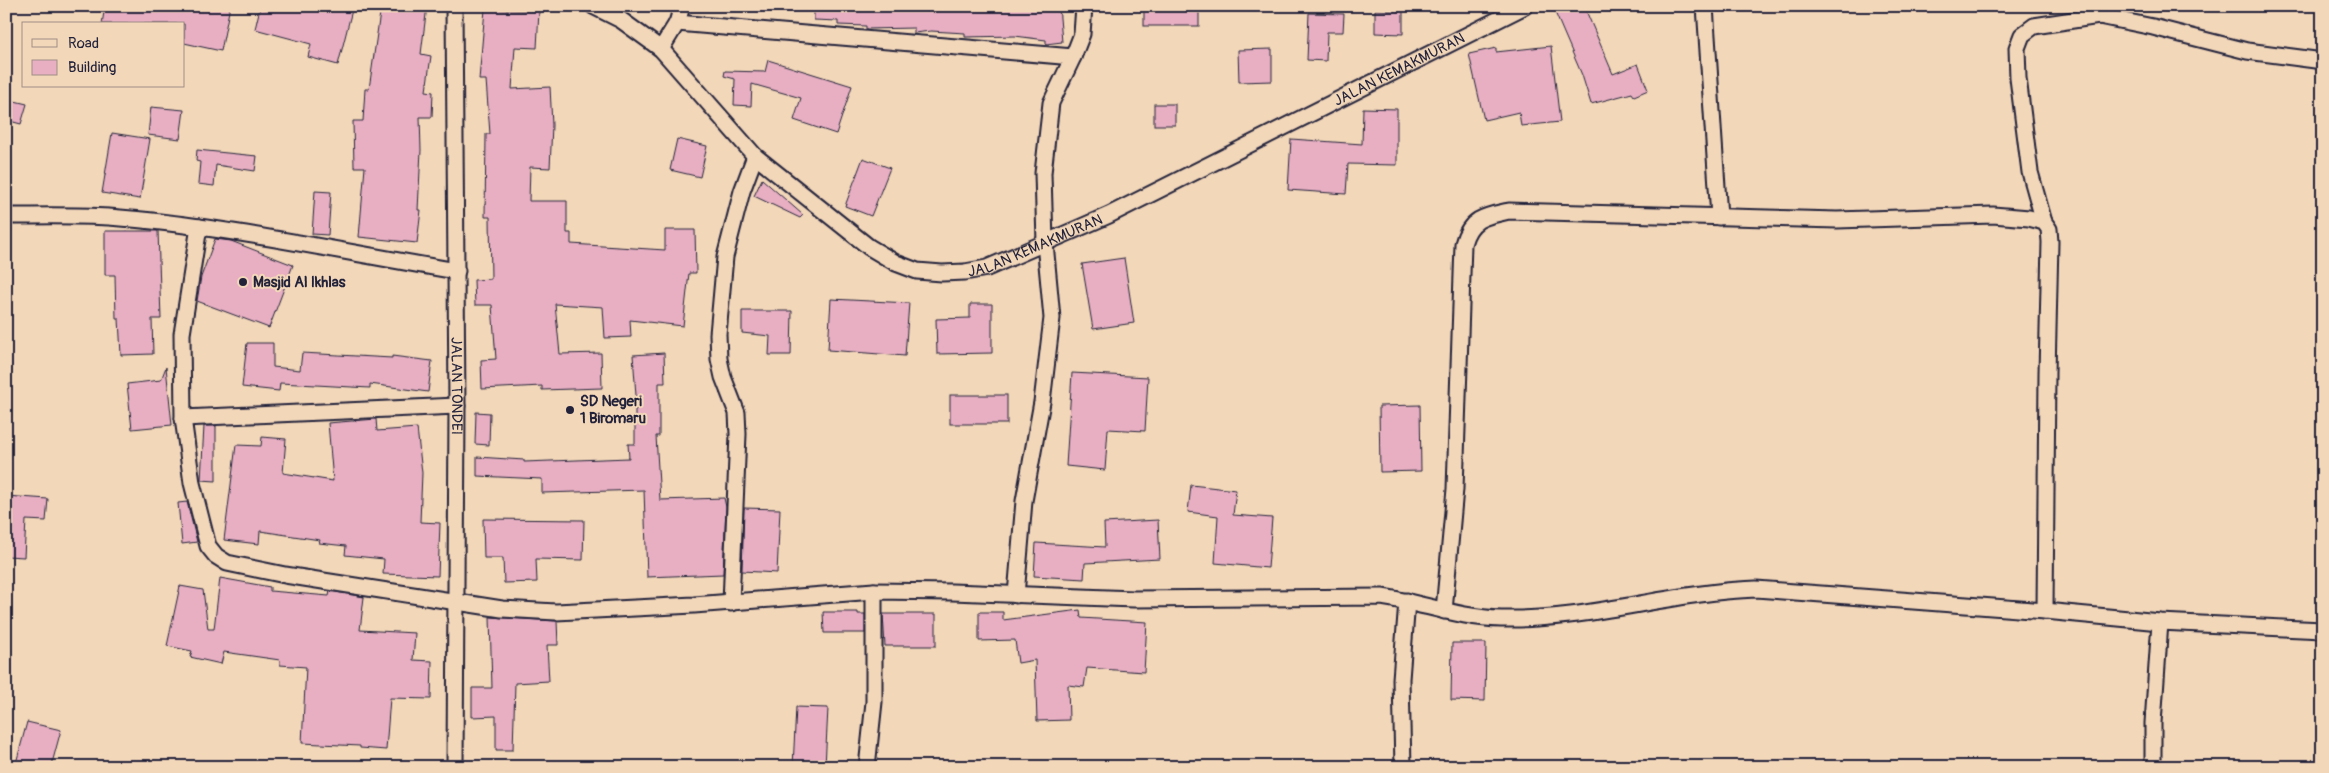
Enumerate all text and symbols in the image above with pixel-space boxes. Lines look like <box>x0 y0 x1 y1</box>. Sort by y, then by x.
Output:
legend <box>22 22 185 88</box>
street label: JALAN KEMAKMURAN <box>1331 29 1468 111</box>
text: Road <box>68 34 99 53</box>
text: Building <box>68 58 116 77</box>
street label: JALAN KEMAKMURAN <box>966 210 1106 281</box>
place label: Masjid Al Ikhlas <box>253 273 346 292</box>
marker: Masjid Al Ikhlas <box>237 276 249 288</box>
street label: JALAN TONDEI <box>446 337 466 435</box>
place label: SD Negeri 1 Biromaru <box>580 392 647 428</box>
marker: SD Negeri 1 Biromaru <box>564 404 576 416</box>

